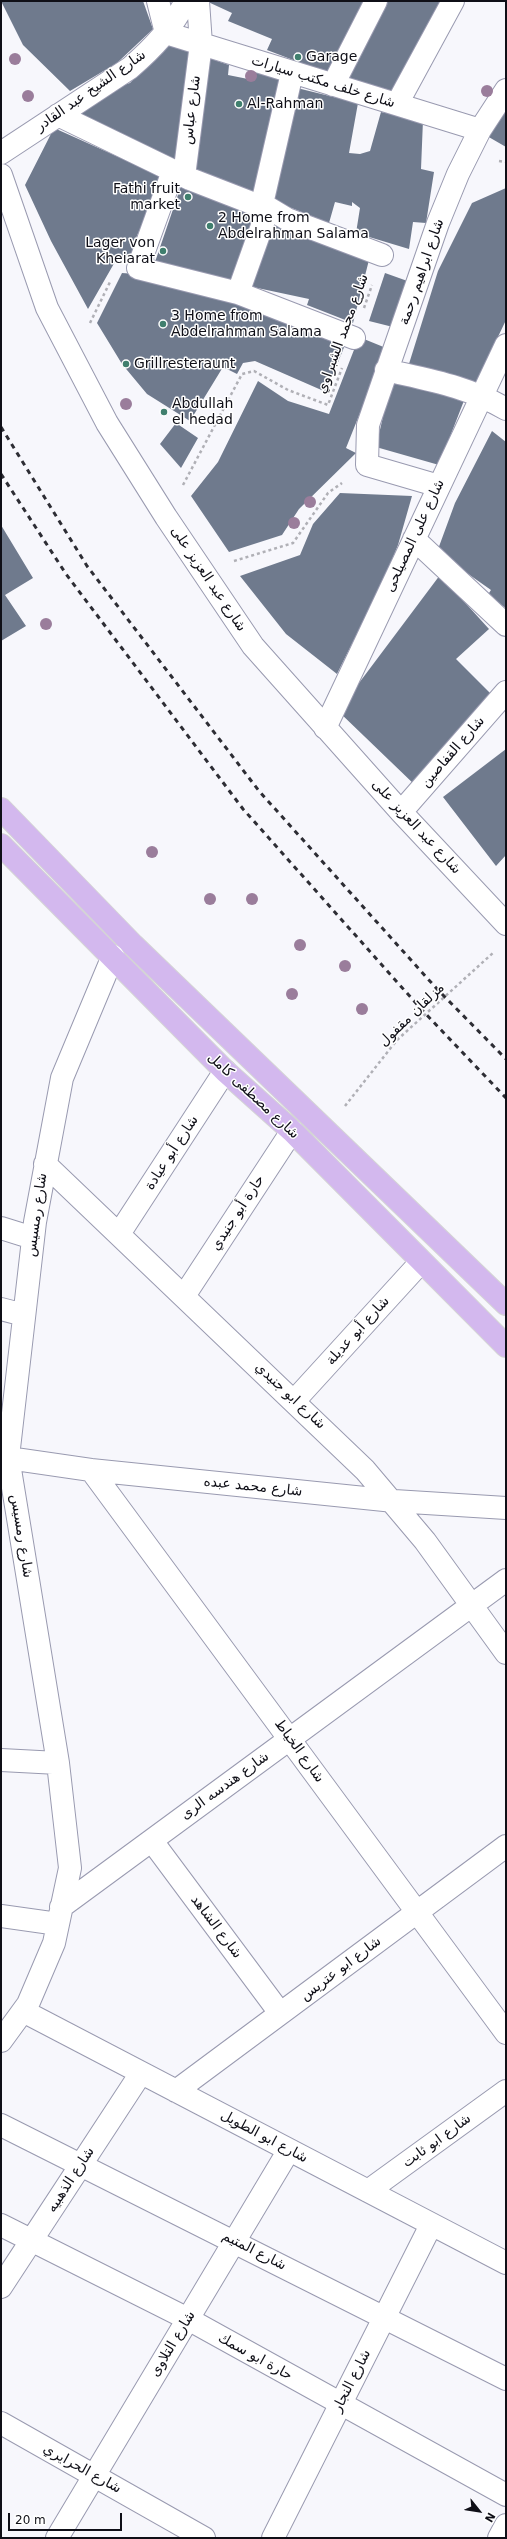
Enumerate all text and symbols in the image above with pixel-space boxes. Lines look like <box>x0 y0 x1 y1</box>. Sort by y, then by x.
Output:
street label: شارع الشيخ عبد القادر <box>33 47 149 135</box>
place label: Garage <box>306 49 357 65</box>
street label: شارع خلف مكتب سيارات <box>249 52 397 112</box>
marker: Garage <box>293 52 303 62</box>
street label: شارع عباس <box>179 74 205 146</box>
place label: Al-Rahman <box>247 96 323 112</box>
marker: Al-Rahman <box>234 99 244 109</box>
place label: Fathi fruit market <box>113 181 180 214</box>
marker: Fathi fruit market <box>183 192 193 202</box>
place label: 2 Home from Abdelrahman Salama <box>218 210 369 242</box>
street label: شارع ابراهيم رحمة <box>396 217 448 327</box>
marker: 2 Home from Abdelrahman Salama <box>205 221 215 231</box>
place label: Lager von Kheiarat <box>85 235 155 268</box>
marker: Lager von Kheiarat <box>158 246 168 256</box>
street label: شارع محمد الشبراوي <box>314 272 372 396</box>
place label: 3 Home from Abdelrahman Salama <box>171 308 322 340</box>
marker: 3 Home from Abdelrahman Salama <box>158 319 168 329</box>
place label: Grillresteraunt <box>134 356 235 372</box>
marker: Grillresteraunt <box>121 359 131 369</box>
place label: Abdullah el hedad <box>172 396 233 428</box>
marker: Abdullah el hedad <box>159 407 169 417</box>
street label: شارع على المصيلحى <box>381 477 449 595</box>
street label: شارع عبد العزيز على <box>167 523 249 635</box>
street label: شارع القفاصين <box>417 713 489 791</box>
street label: شارع عبد العزيز على <box>368 776 464 878</box>
street label: مزلقان مقفول <box>376 980 448 1050</box>
street label: شارع مصطفى كامل <box>204 1049 302 1143</box>
street label: شارع أبو عيادة <box>142 1113 202 1193</box>
street label: شارع رمسيس <box>23 1172 51 1258</box>
street label: حارة أبو جنيدي <box>207 1172 269 1254</box>
street label: شارع أبو عديلة <box>323 1293 393 1369</box>
street label: شارع ابو جنيدي <box>251 1359 329 1433</box>
street label: شارع محمد عبده <box>203 1473 303 1501</box>
street label: شارع رمسيس <box>6 1493 36 1579</box>
street label: شارع الخياط <box>270 1716 328 1786</box>
street label: شارع هندسه الرى <box>178 1748 272 1824</box>
street label: شارع الشاهد <box>187 1892 245 1962</box>
street label: شارع ابو عتريس <box>297 1933 385 2005</box>
street label: شارع ابو الطويل <box>217 2107 311 2167</box>
street label: شارع ابو ثابت <box>399 2110 475 2172</box>
street label: شارع الذهبيه <box>44 2144 98 2216</box>
street label: شارع المتيم <box>219 2228 289 2274</box>
street label: شارع التلاوى <box>147 2308 199 2380</box>
street label: حارة ابو سمك <box>215 2330 295 2384</box>
street label: شارع النجار <box>329 2347 375 2415</box>
street label: شارع الحرايري <box>40 2441 124 2497</box>
north arrow <box>459 2491 499 2531</box>
scale bar <box>10 2505 124 2531</box>
text: N <box>482 2510 498 2524</box>
text: 20 m <box>15 2513 46 2527</box>

